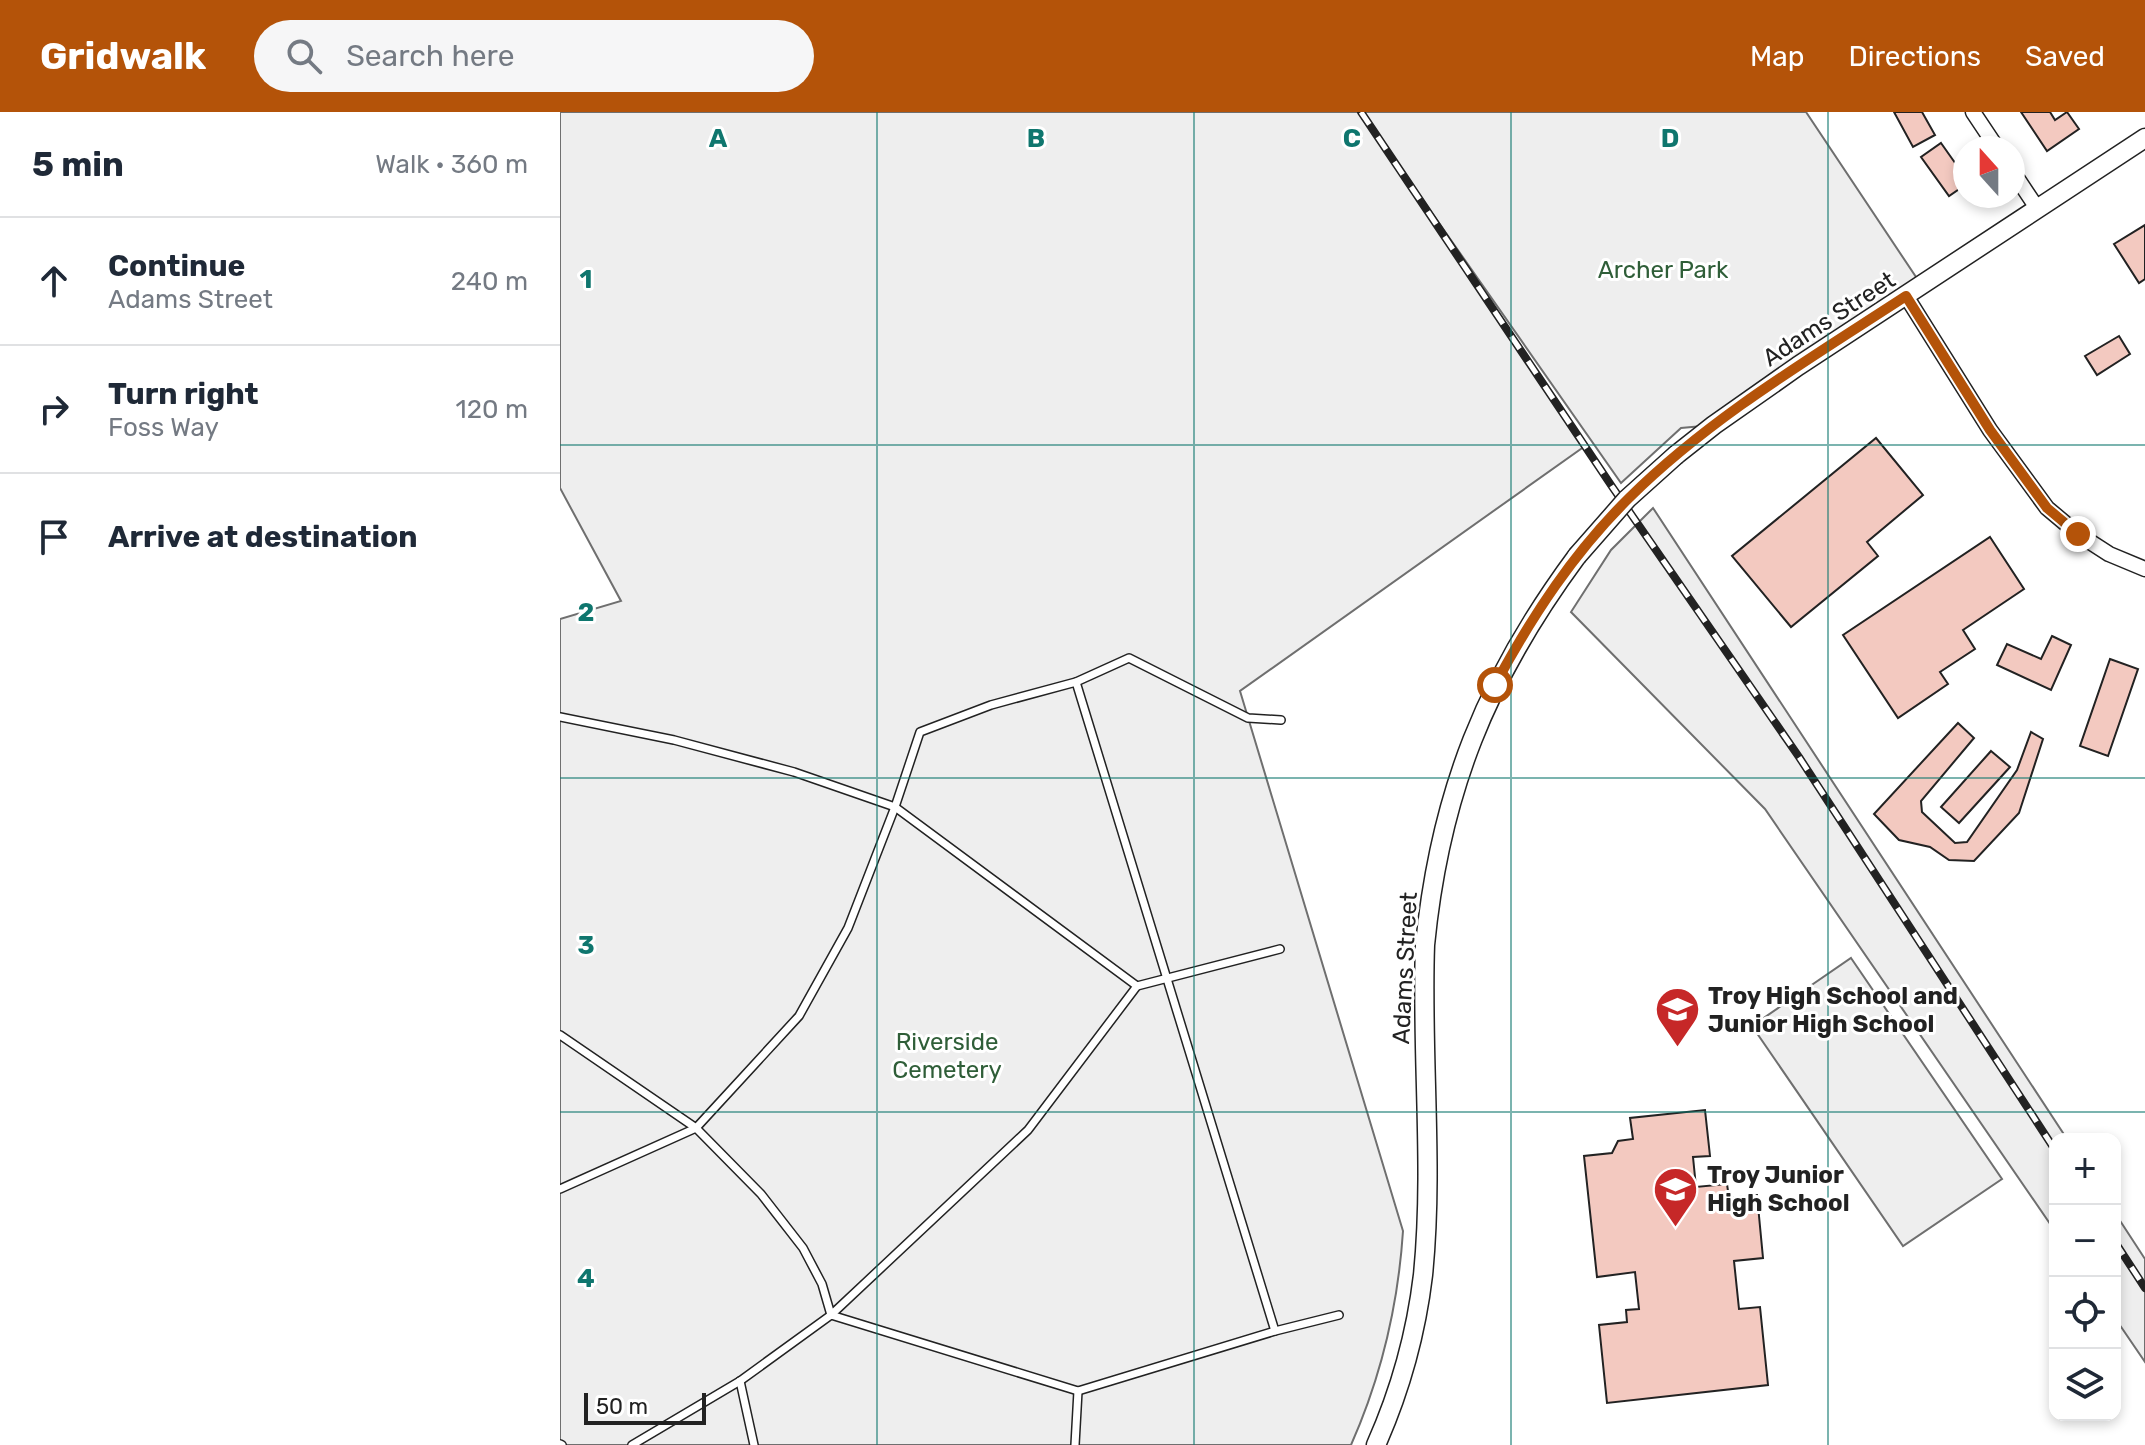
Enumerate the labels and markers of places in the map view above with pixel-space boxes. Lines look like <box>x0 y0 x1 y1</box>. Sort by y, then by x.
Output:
place label: Troy High School and Junior High School <box>1708 982 1958 1038</box>
school or university icon: Troy High School and Junior High School <box>1653 986 1701 1049</box>
place label: Troy Junior High School <box>1707 1161 1850 1217</box>
school or university icon: Troy Junior High School <box>1652 1165 1700 1228</box>

